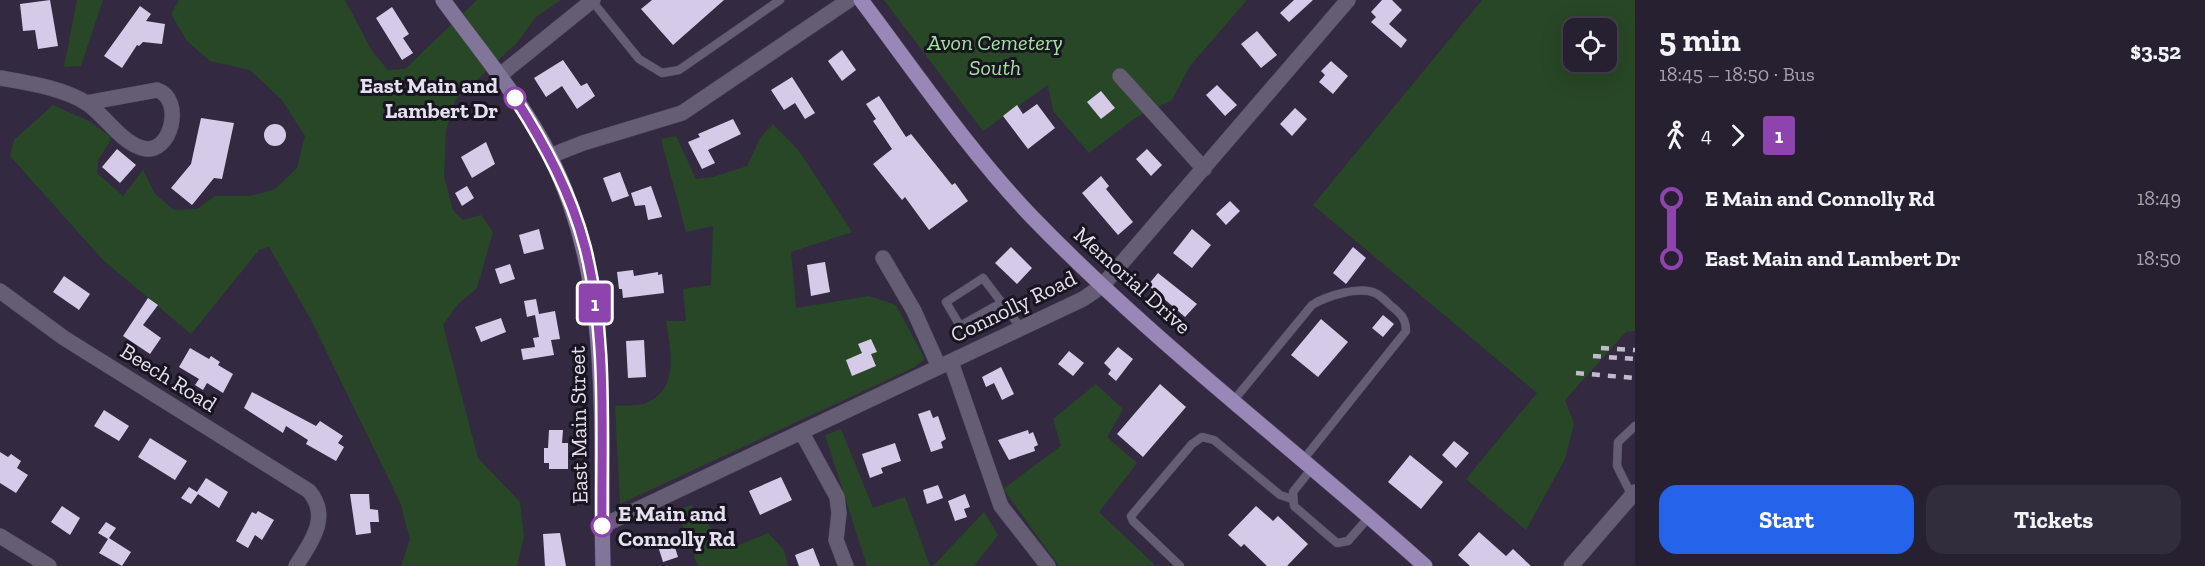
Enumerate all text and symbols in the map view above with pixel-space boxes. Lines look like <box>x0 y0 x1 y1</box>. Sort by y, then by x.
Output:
map controls <box>1563 18 1617 72</box>
button: locate <box>1563 18 1617 72</box>
text: 5 min <box>1659 20 1741 59</box>
park label: Avon Cemetery South <box>926 29 1063 81</box>
text: $3.52 <box>2130 38 2181 65</box>
text: 18:45 – 18:50 · Bus <box>1659 62 1815 86</box>
place label: East Main and Lambert Dr <box>360 72 498 124</box>
marker: East Main and Lambert Dr <box>504 87 526 109</box>
icon: walk <box>1659 119 1692 152</box>
icon: forward <box>1721 119 1754 152</box>
text: 4 <box>1701 123 1712 147</box>
text: 1 <box>1775 123 1783 148</box>
text: E Main and Connolly Rd <box>1705 185 1935 212</box>
text: 18:49 <box>2137 186 2181 210</box>
street label: Memorial Drive <box>1069 221 1197 340</box>
text: East Main and Lambert Dr <box>1705 245 1961 272</box>
text: 18:50 <box>2136 246 2181 270</box>
street label: Connolly Road <box>946 264 1080 348</box>
line badge: 1 <box>576 284 614 322</box>
text: 1 <box>591 291 599 316</box>
street label: Beech Road <box>116 337 222 418</box>
street label: East Main Street <box>564 345 593 504</box>
button: Start <box>1659 485 1914 554</box>
button: Tickets <box>1926 485 2181 554</box>
place label: E Main and Connolly Rd <box>618 500 736 552</box>
marker: E Main and Connolly Rd <box>591 515 613 537</box>

